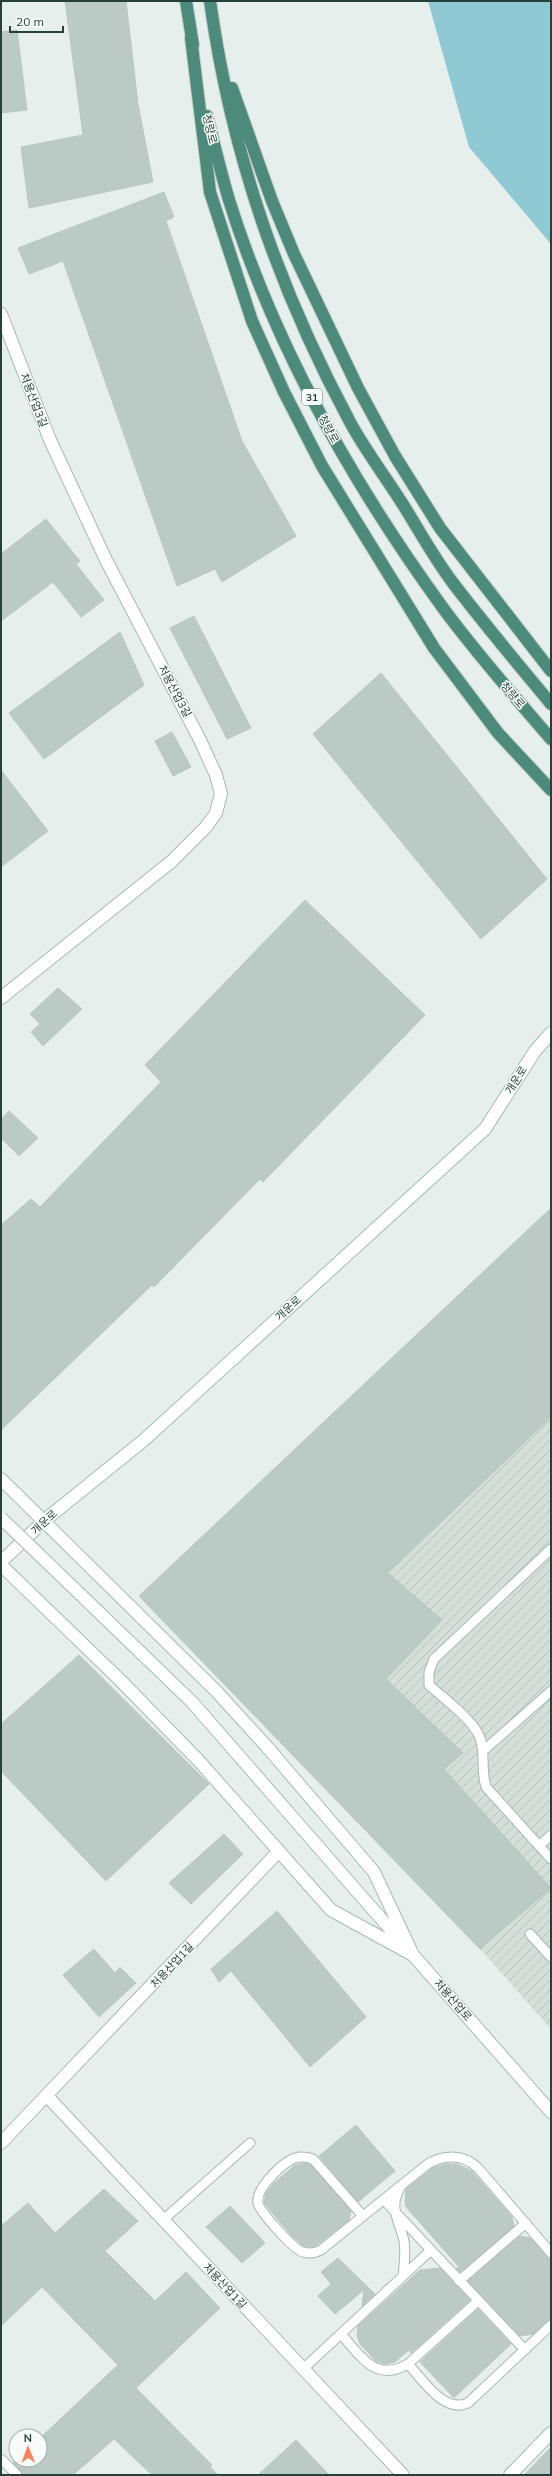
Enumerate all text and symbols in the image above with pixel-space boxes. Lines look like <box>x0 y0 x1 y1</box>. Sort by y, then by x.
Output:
scale bar <box>10 8 63 34</box>
text: 20 m <box>16 14 44 29</box>
street label: 청량로 <box>200 113 220 145</box>
street label: 처용산업3길 <box>17 371 51 429</box>
road number: 31 <box>302 389 322 405</box>
street label: 청량로 <box>316 412 342 446</box>
street label: 처용산업3길 <box>155 662 195 720</box>
street label: 청량로 <box>498 679 528 711</box>
street label: 개운로 <box>502 1063 530 1097</box>
street label: 개운로 <box>272 1293 304 1323</box>
street label: 개운로 <box>28 1507 60 1537</box>
street label: 처용산업1길 <box>147 1939 197 1991</box>
street label: 처용산업로 <box>431 1976 475 2024</box>
street label: 처용산업1길 <box>200 2260 250 2312</box>
north arrow <box>8 2428 48 2468</box>
text: N <box>24 2431 32 2445</box>

